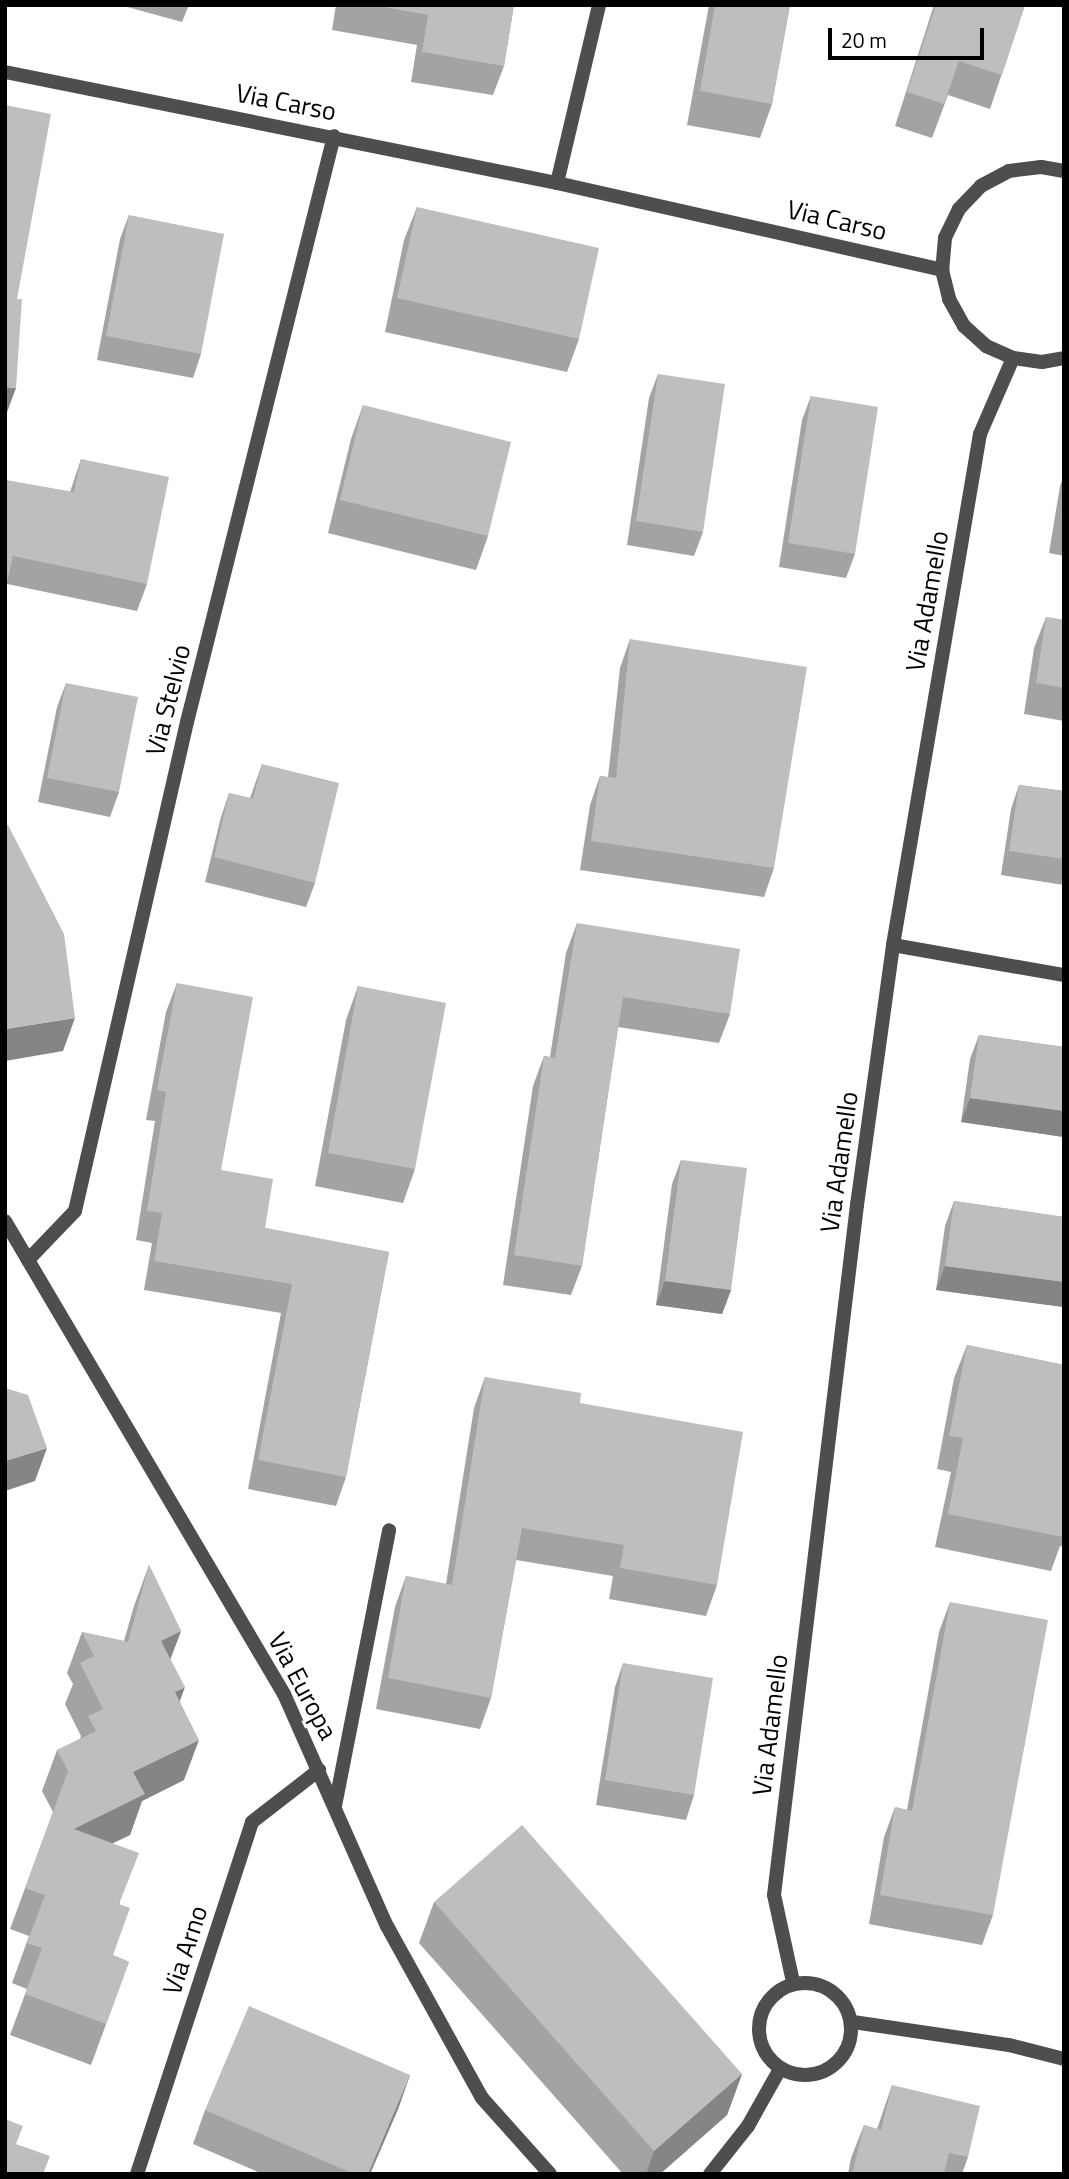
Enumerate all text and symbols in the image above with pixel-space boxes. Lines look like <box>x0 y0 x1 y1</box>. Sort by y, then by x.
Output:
scale bar <box>831 14 987 58</box>
text: 20 m <box>841 24 887 56</box>
street label: Via Carso <box>233 77 339 127</box>
street label: Via Carso <box>784 193 890 247</box>
street label: Via Adamello <box>899 528 955 674</box>
street label: Via Stelvio <box>139 641 197 759</box>
street label: Via Adamello <box>814 1089 864 1235</box>
street label: Via Europa <box>262 1627 344 1745</box>
street label: Via Adamello <box>746 1652 794 1798</box>
street label: Via Arno <box>156 1902 214 1998</box>

